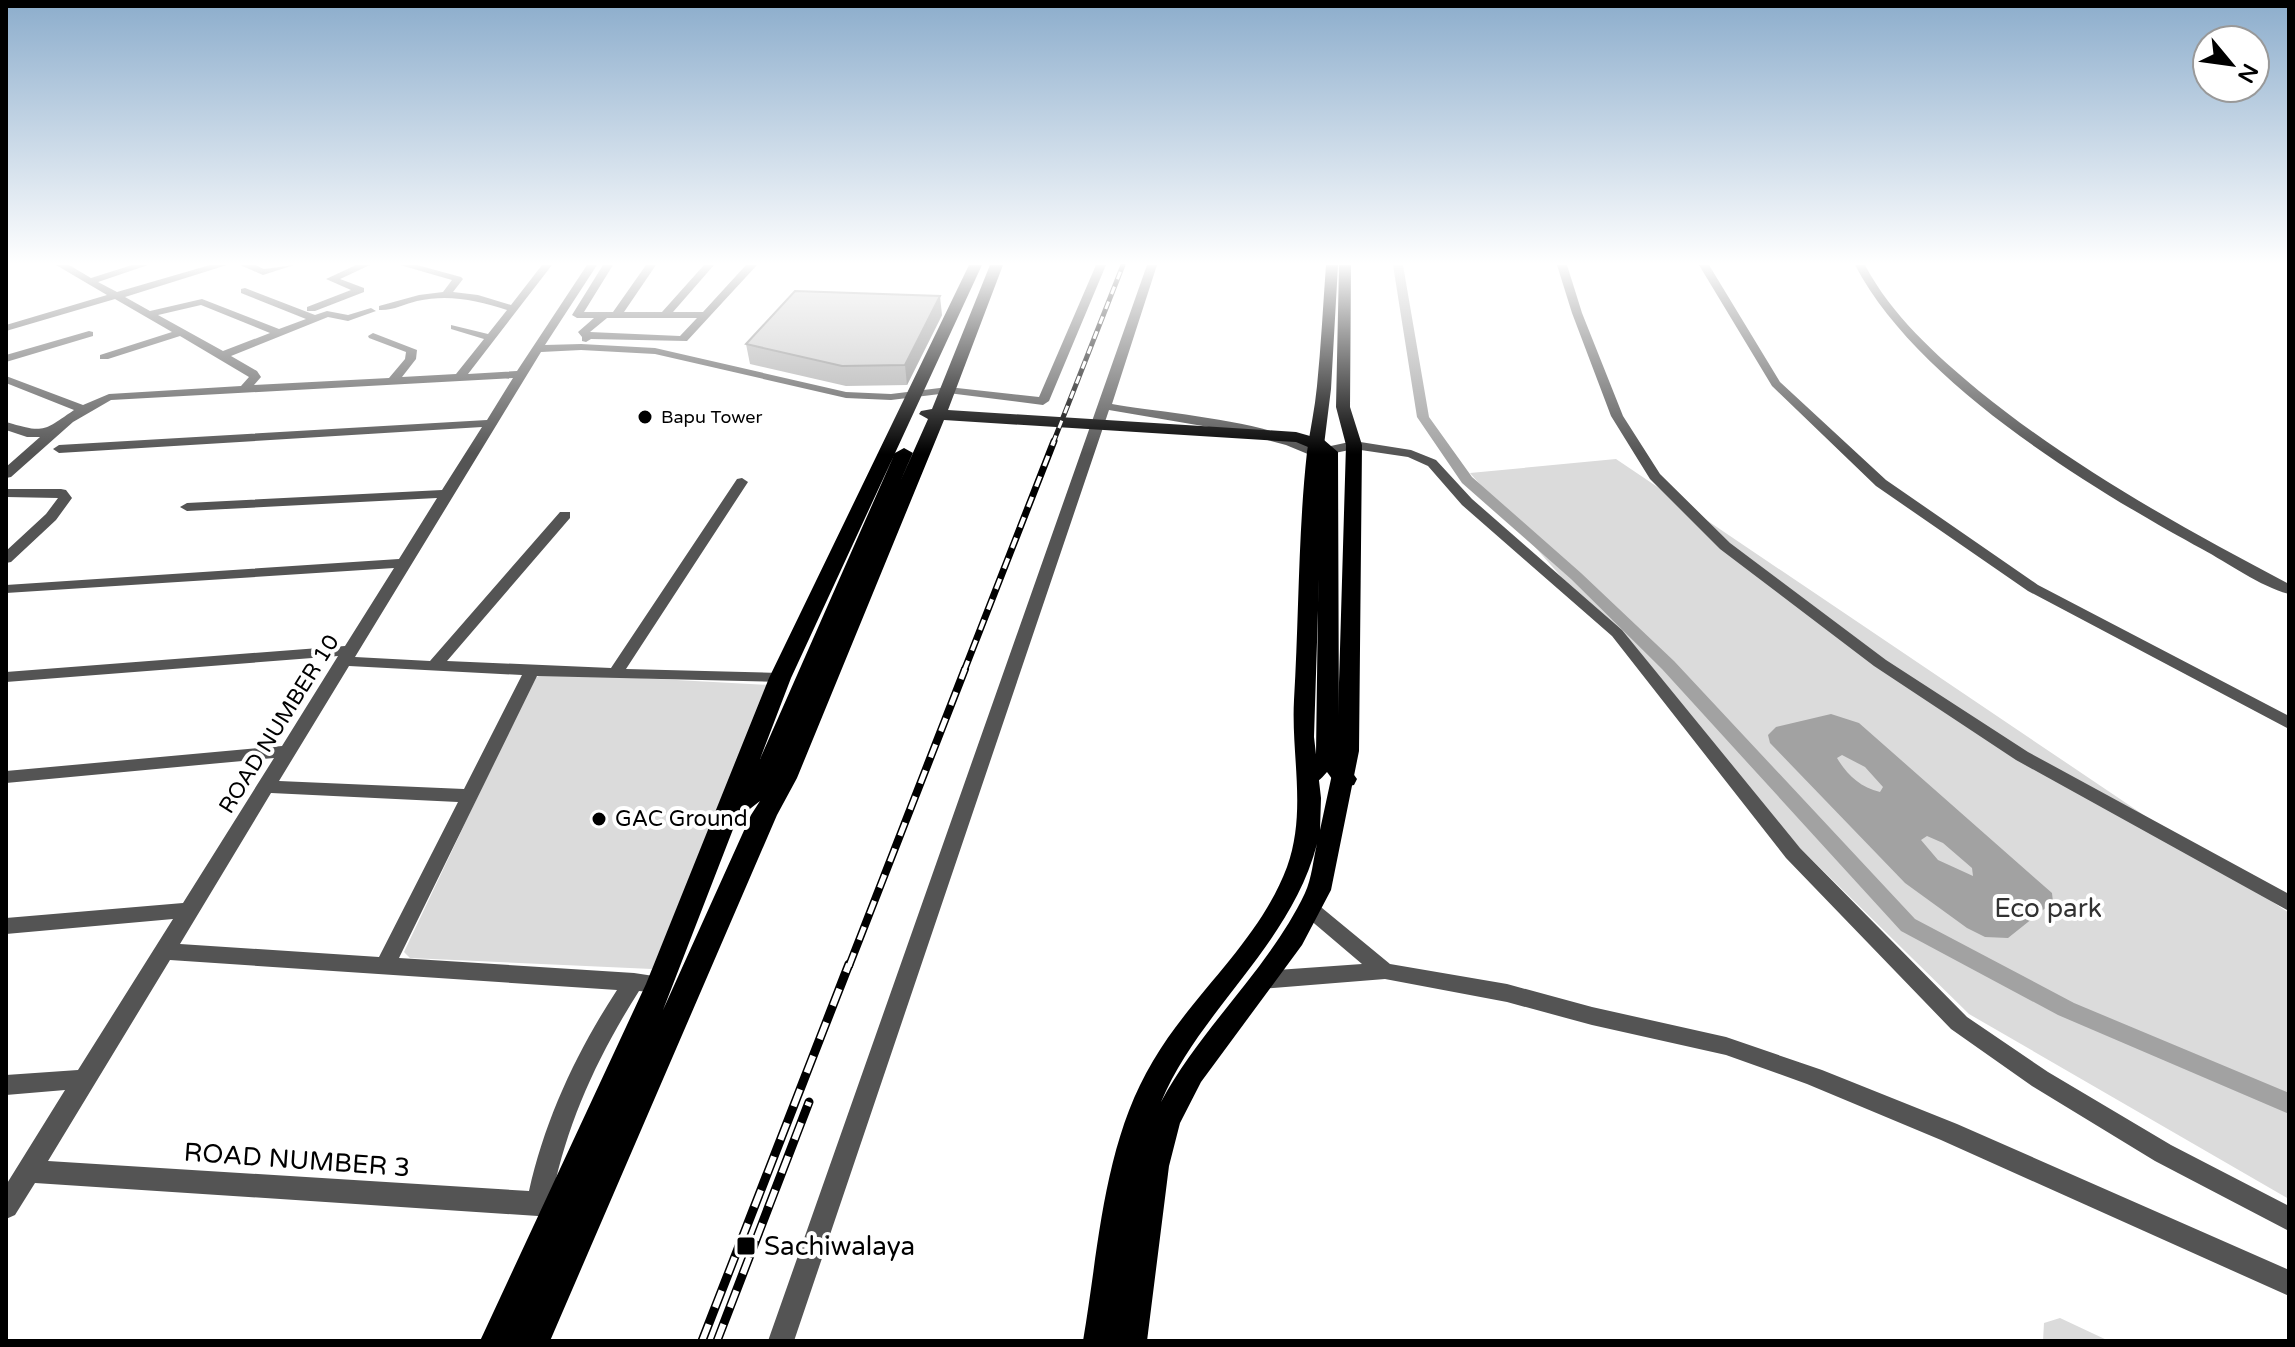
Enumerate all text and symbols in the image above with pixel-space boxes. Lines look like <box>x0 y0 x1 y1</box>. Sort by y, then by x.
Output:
north arrow <box>2191 24 2271 104</box>
text: N <box>2232 59 2263 87</box>
place label: Bapu Tower <box>661 406 763 428</box>
marker: Bapu Tower <box>636 408 654 426</box>
street label: ROAD NUMBER 10 <box>213 630 345 818</box>
place label: GAC Ground <box>615 806 748 832</box>
marker: GAC Ground <box>590 810 608 828</box>
park label: Eco park <box>1994 893 2102 924</box>
street label: ROAD NUMBER 3 <box>183 1137 411 1183</box>
place label: Sachiwalaya <box>764 1231 915 1262</box>
marker: Sachiwalaya <box>735 1235 757 1257</box>

